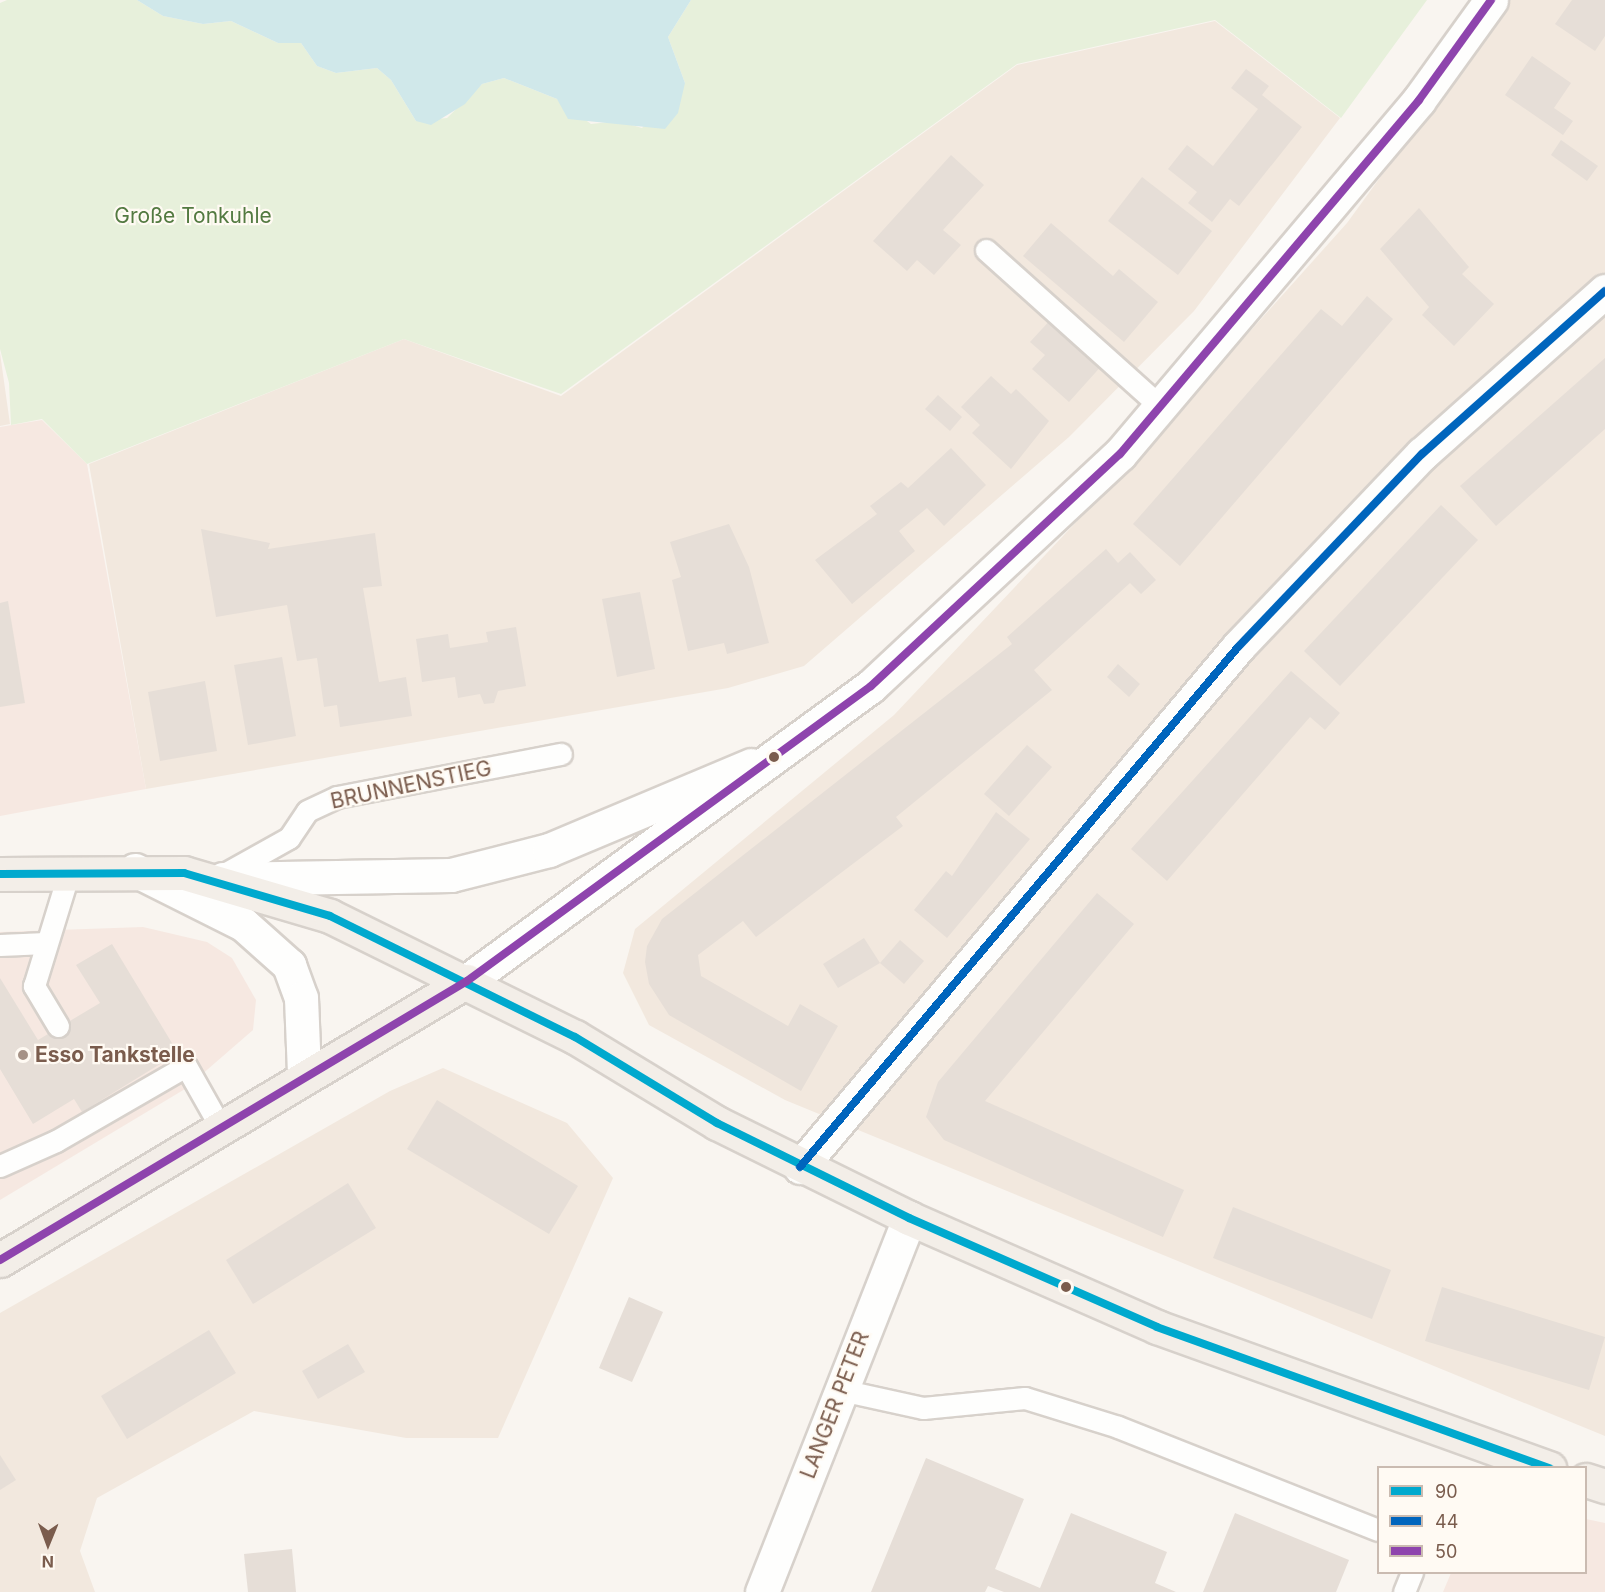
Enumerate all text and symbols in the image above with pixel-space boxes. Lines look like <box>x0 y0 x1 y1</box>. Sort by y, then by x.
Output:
park label: Große Tonkuhle <box>114 203 272 229</box>
unlabelled marker <box>768 751 780 763</box>
street label: BRUNNENSTIEG <box>328 756 494 814</box>
place label: Esso Tankstelle <box>35 1042 195 1068</box>
marker: Esso Tankstelle <box>16 1048 30 1062</box>
unlabelled marker <box>1060 1281 1072 1293</box>
street label: LANGER PETER <box>795 1328 875 1482</box>
legend <box>1377 1466 1587 1574</box>
text: 90 <box>1435 1481 1458 1502</box>
text: 44 <box>1435 1511 1458 1532</box>
north arrow <box>18 1514 78 1574</box>
text: 50 <box>1435 1541 1457 1562</box>
text: N <box>41 1552 54 1572</box>

